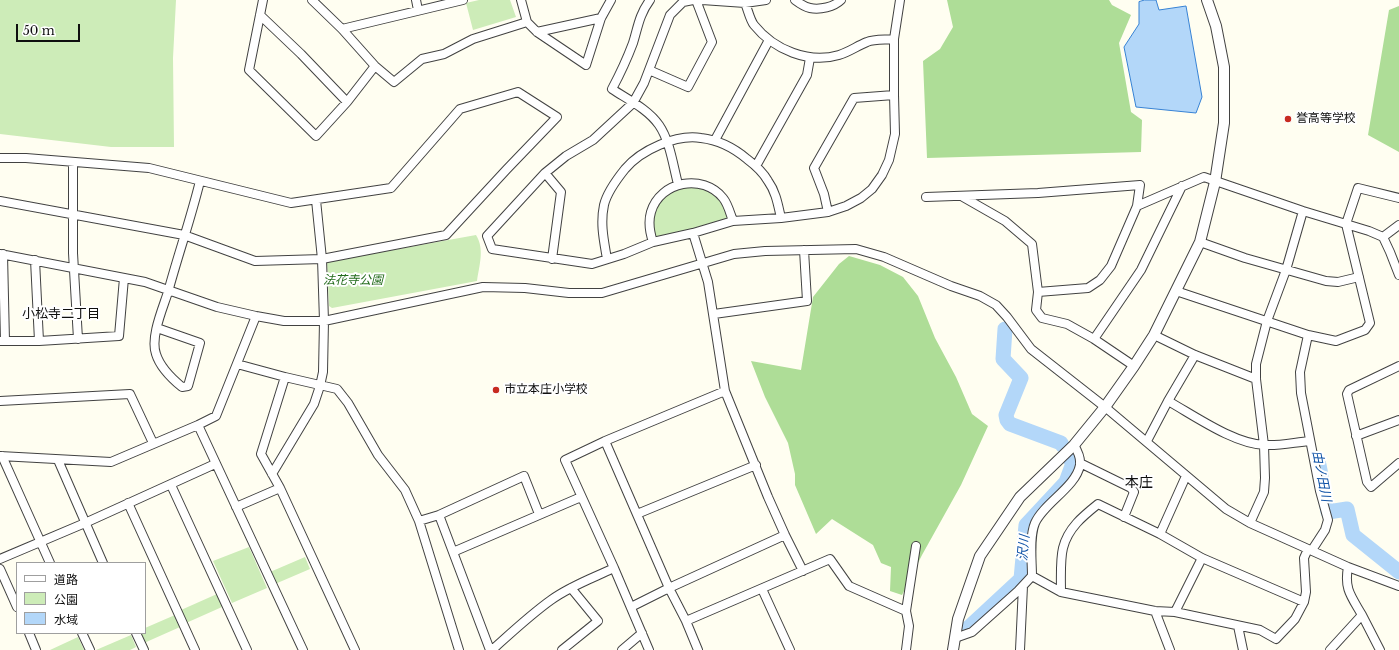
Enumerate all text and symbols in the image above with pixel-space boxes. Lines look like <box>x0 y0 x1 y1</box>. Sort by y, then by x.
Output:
scale bar <box>18 16 82 42</box>
text: 50 m <box>23 23 55 38</box>
place label: 誉高等学校 <box>1296 112 1356 126</box>
marker: 誉高等学校 <box>1283 114 1293 124</box>
park label: 法花寺公園 <box>323 274 383 288</box>
district label: 小松寺二丁目 <box>22 306 100 322</box>
place label: 市立本庄小学校 <box>504 383 588 397</box>
marker: 市立本庄小学校 <box>491 385 501 395</box>
water label: 由ノ田川 <box>1308 449 1334 503</box>
district label: 本庄 <box>1125 475 1153 491</box>
water label: 沢川 <box>1015 534 1033 562</box>
legend <box>16 562 146 634</box>
text: 道路 <box>54 572 78 587</box>
text: 公園 <box>54 592 78 607</box>
text: 水域 <box>54 612 78 627</box>

